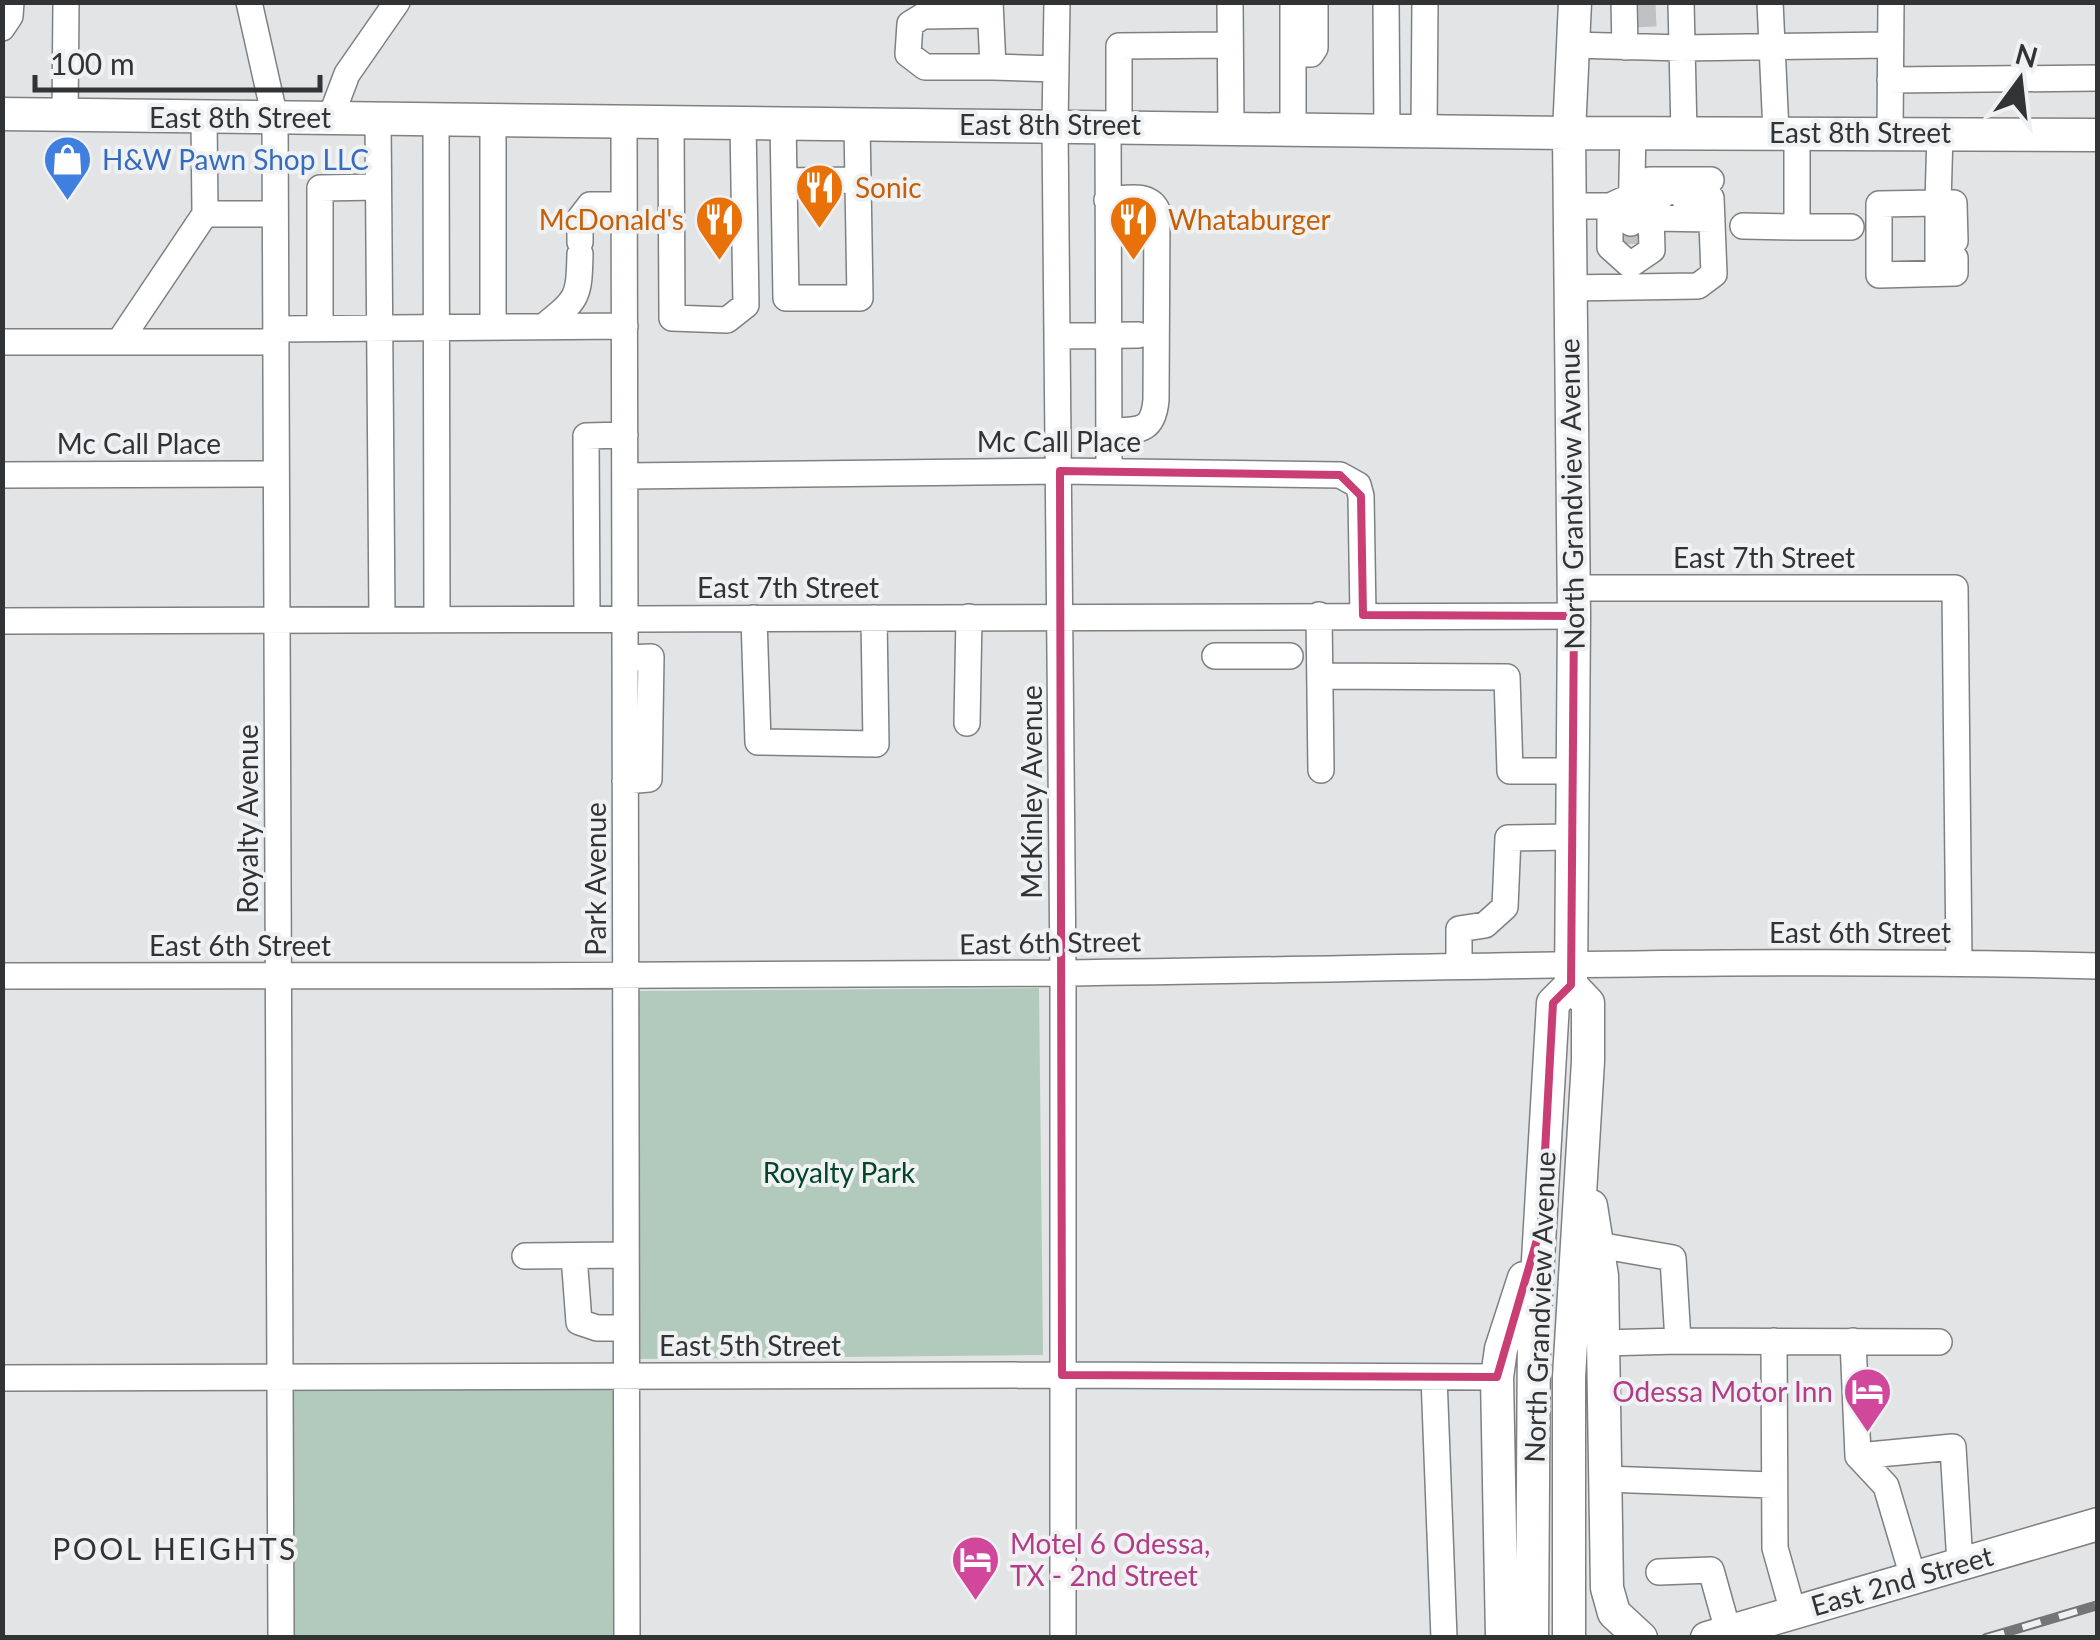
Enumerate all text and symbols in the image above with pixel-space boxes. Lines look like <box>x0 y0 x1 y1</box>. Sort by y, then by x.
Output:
scale bar <box>35 30 320 92</box>
north arrow <box>1970 30 2070 130</box>
text: N <box>2012 36 2042 74</box>
text: 100 m <box>50 45 135 81</box>
street label: East 8th Street <box>149 100 331 134</box>
street label: East 8th Street <box>959 107 1141 141</box>
street label: East 8th Street <box>1769 115 1951 149</box>
shop icon: H&W Pawn Shop LLC <box>41 134 93 202</box>
place label: H&W Pawn Shop LLC <box>102 142 369 176</box>
restaurant icon: Sonic <box>794 162 846 230</box>
place label: Sonic <box>855 170 922 204</box>
restaurant icon: McDonald's <box>693 194 745 262</box>
restaurant icon: Whataburger <box>1107 194 1159 262</box>
place label: McDonald's <box>539 202 684 236</box>
place label: Whataburger <box>1168 202 1331 236</box>
street label: North Grandview Avenue <box>1551 338 1591 650</box>
street label: Mc Call Place <box>977 424 1141 458</box>
street label: Mc Call Place <box>57 426 221 460</box>
street label: East 7th Street <box>1673 540 1855 574</box>
street label: East 7th Street <box>697 570 879 604</box>
street label: McKinley Avenue <box>1014 685 1048 899</box>
street label: Royalty Avenue <box>230 724 264 914</box>
street label: Park Avenue <box>578 802 612 956</box>
street label: East 6th Street <box>1769 915 1951 949</box>
street label: East 6th Street <box>959 923 1141 961</box>
street label: East 6th Street <box>149 928 331 962</box>
street label: North Grandview Avenue <box>1517 1151 1561 1463</box>
park label: Royalty Park <box>763 1155 916 1189</box>
street label: East 5th Street <box>659 1328 841 1362</box>
hotel icon: Odessa Motor Inn <box>1842 1366 1894 1434</box>
place label: Odessa Motor Inn <box>1612 1374 1833 1408</box>
place label: Motel 6 Odessa, TX - 2nd Street <box>1010 1526 1210 1592</box>
district label: POOL HEIGHTS <box>52 1530 298 1566</box>
hotel icon: Motel 6 Odessa, TX - 2nd Street <box>949 1534 1001 1602</box>
street label: East 2nd Street <box>1807 1538 1997 1622</box>

